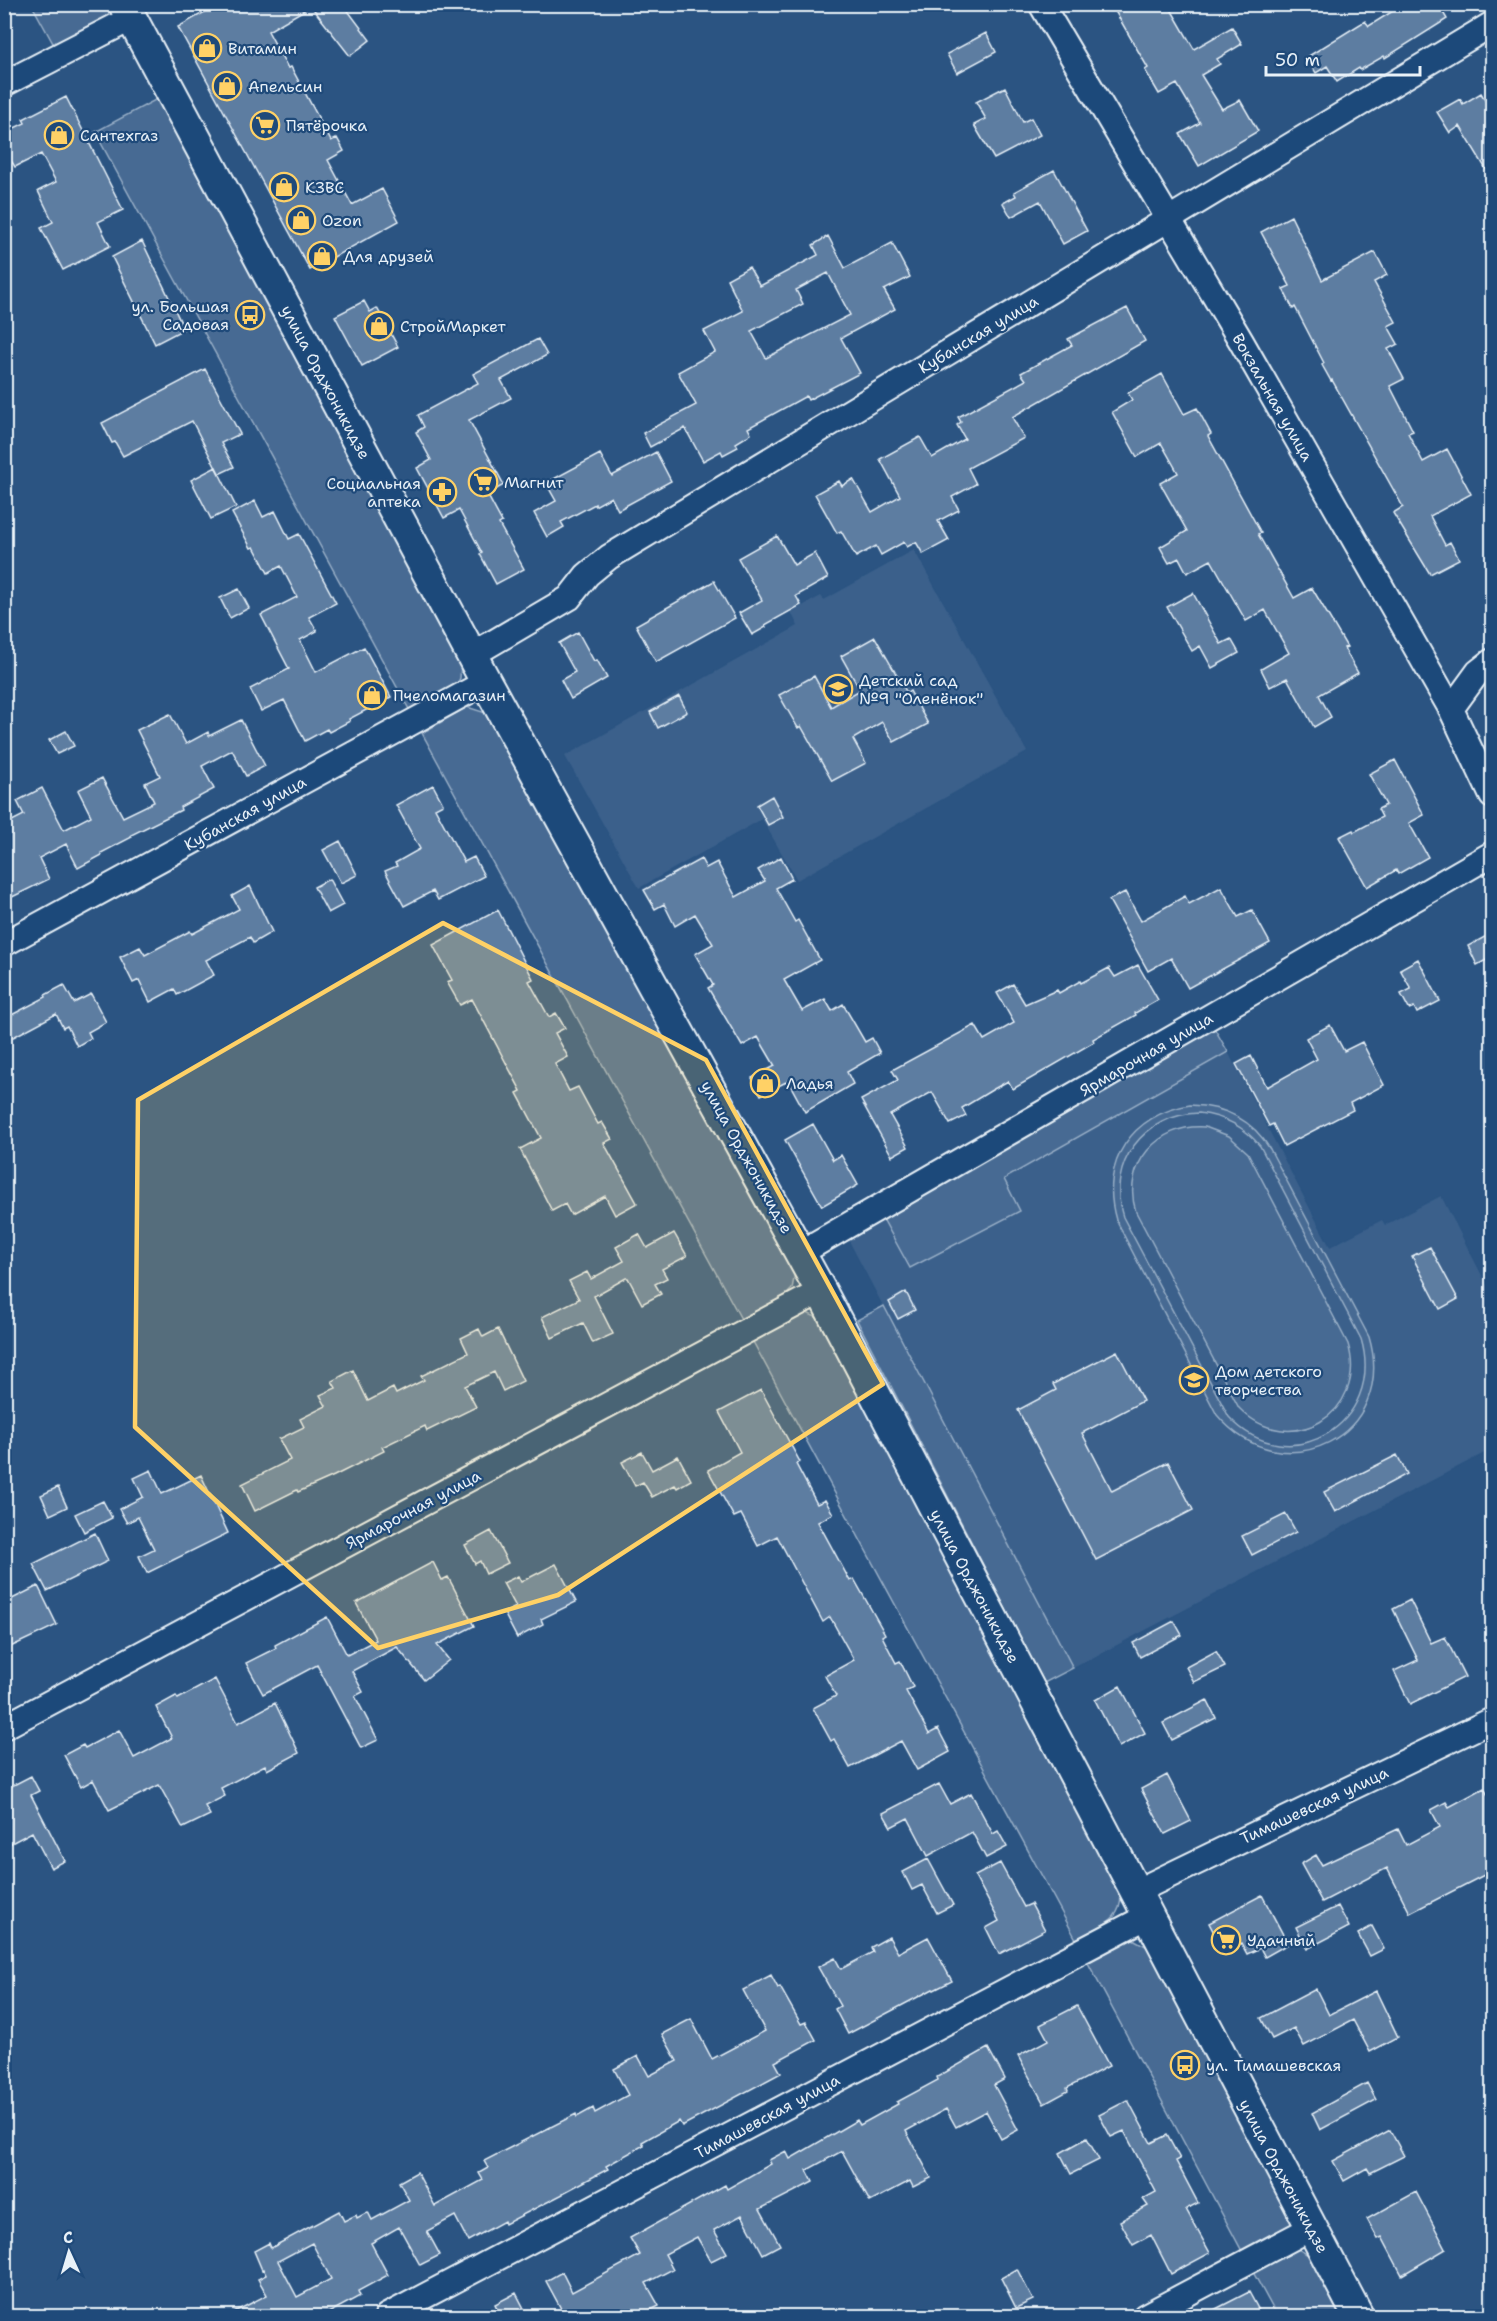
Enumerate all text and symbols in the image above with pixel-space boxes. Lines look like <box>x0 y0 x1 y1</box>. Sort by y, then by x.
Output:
shop icon: Витамин <box>191 32 223 64</box>
place label: Витамин <box>228 38 297 59</box>
scale bar <box>1266 39 1420 77</box>
text: 50 m <box>1275 48 1320 72</box>
shop icon: Апельсин <box>211 70 243 102</box>
place label: Апельсин <box>248 76 322 97</box>
supermarket icon: Пятёрочка <box>249 109 281 141</box>
place label: Пятёрочка <box>286 115 367 136</box>
shop icon: Сантехгаз <box>43 119 75 151</box>
place label: Сантехгаз <box>80 125 158 146</box>
shop icon: КЗВС <box>268 171 300 203</box>
place label: КЗВС <box>305 177 345 198</box>
shop icon: Ozon <box>285 204 317 236</box>
place label: Ozon <box>322 210 362 231</box>
shop icon: Для друзей <box>306 240 338 272</box>
place label: Для друзей <box>343 246 434 267</box>
street label: Кубанская улица <box>914 290 1042 379</box>
place label: ул. Большая Садовая <box>132 296 229 335</box>
bus stop icon: ул. Большая Садовая <box>234 299 266 331</box>
street label: улица Орджоникидзе <box>276 302 375 463</box>
shop icon: СтройМаркет <box>363 310 395 342</box>
place label: СтройМаркет <box>400 316 507 337</box>
street label: Вокзальная улица <box>1227 329 1318 465</box>
supermarket icon: Магнит <box>467 466 499 498</box>
place label: Магнит <box>504 472 565 493</box>
place label: Социальная аптека <box>327 473 421 512</box>
pharmacy icon: Социальная аптека <box>426 476 458 508</box>
place label: Детский сад №9 "Оленёнок" <box>859 670 983 709</box>
school or university icon: Детский сад №9 "Оленёнок" <box>822 673 854 705</box>
shop icon: Пчеломагазин <box>356 679 388 711</box>
place label: Пчеломагазин <box>393 685 506 706</box>
street label: Кубанская улица <box>181 771 310 856</box>
street label: Ярмарочная улица <box>1076 1008 1217 1101</box>
shop icon: Ладья <box>749 1067 781 1099</box>
place label: Ладья <box>786 1073 834 1094</box>
street label: улица Орджоникидзе <box>696 1077 797 1237</box>
place label: Дом детского творчества <box>1215 1361 1322 1400</box>
school or university icon: Дом детского творчества <box>1178 1364 1210 1396</box>
street label: Ярмарочная улица <box>342 1465 485 1554</box>
street label: улица Орджоникидзе <box>925 1506 1024 1667</box>
street label: Тимашевская улица <box>1237 1762 1392 1849</box>
supermarket icon: Удачный <box>1210 1924 1242 1956</box>
place label: Удачный <box>1247 1930 1316 1951</box>
bus stop icon: ул. Тимашевская <box>1169 2049 1201 2081</box>
place label: ул. Тимашевская <box>1206 2055 1341 2076</box>
street label: Тимашевская улица <box>691 2069 843 2164</box>
street label: улица Орджоникидзе <box>1234 2096 1333 2257</box>
north arrow <box>39 2222 99 2282</box>
text: С <box>62 2227 74 2248</box>

